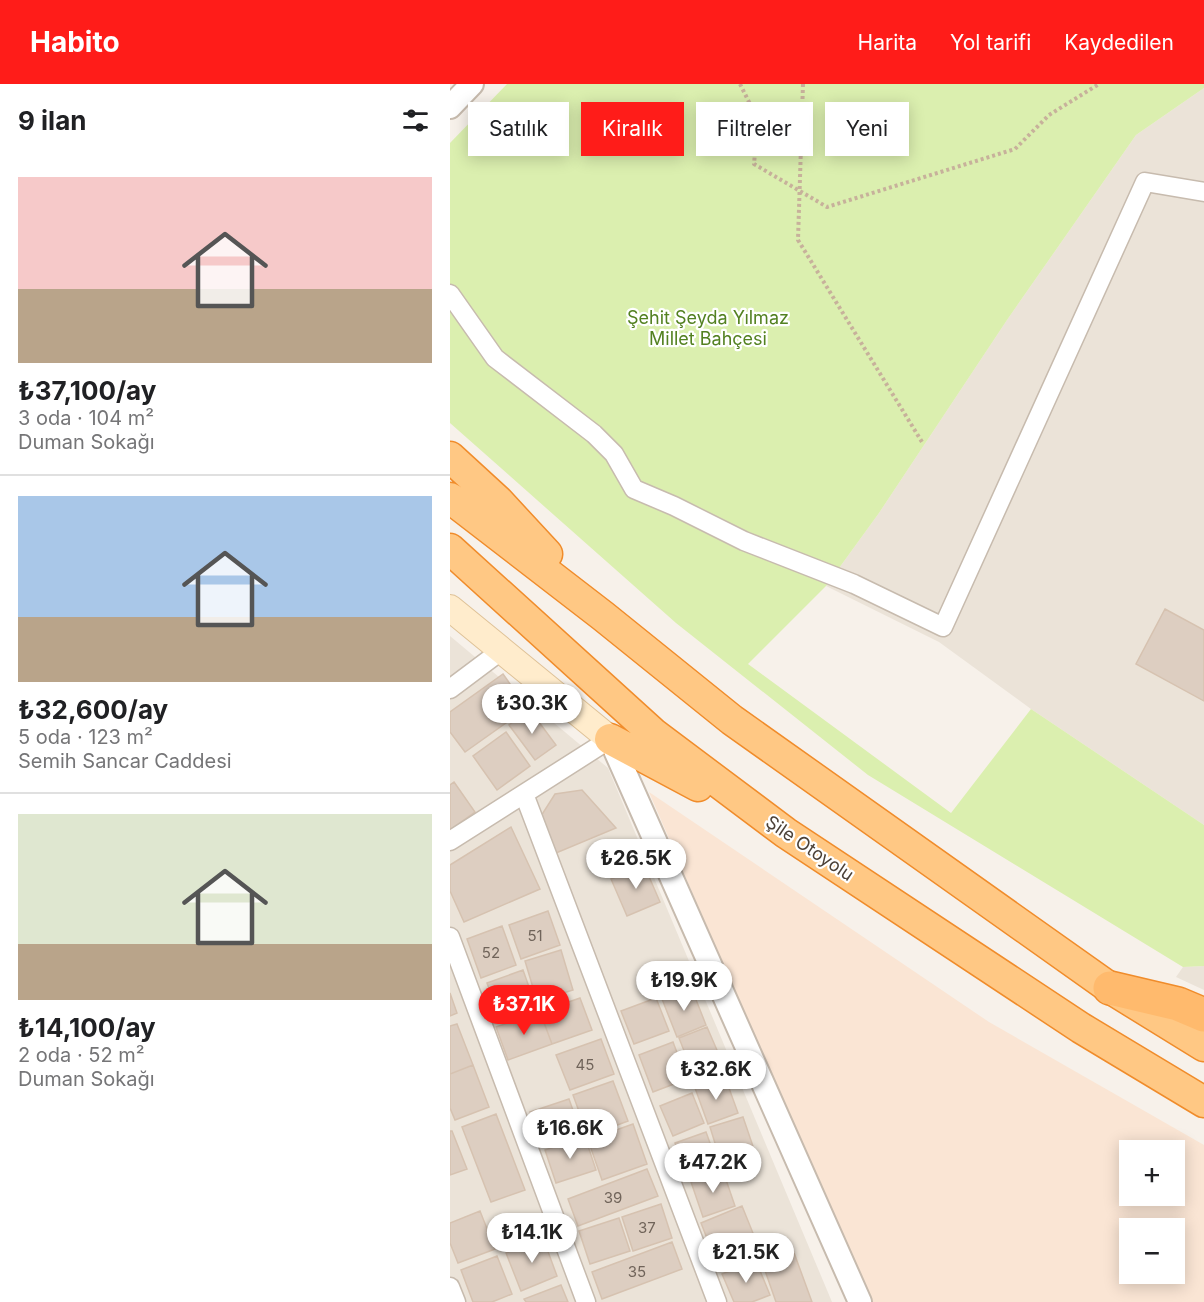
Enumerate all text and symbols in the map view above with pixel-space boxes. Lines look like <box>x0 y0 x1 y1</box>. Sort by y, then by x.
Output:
text: Habito <box>30 25 120 59</box>
text: Harita <box>858 30 917 55</box>
text: Yol tarifi <box>950 30 1031 55</box>
text: Kaydedilen <box>1064 30 1174 55</box>
chip: Satılık <box>468 102 569 156</box>
chip: Kiralık <box>581 102 684 156</box>
chip: Filtreler <box>696 102 813 156</box>
chip: Yeni <box>825 102 909 156</box>
icon: filters <box>399 104 432 137</box>
text: 9 ilan <box>18 105 86 136</box>
icon: home <box>171 216 279 324</box>
park label: Şehit Şeyda Yılmaz Millet Bahçesi <box>627 307 789 349</box>
text: ₺37,100/ay <box>18 375 156 406</box>
text: 3 oda · 104 m² <box>18 406 154 430</box>
text: Duman Sokağı <box>18 430 155 454</box>
icon: home <box>171 535 279 643</box>
pin: ₺30.3K <box>483 684 581 735</box>
text: ₺30.3K <box>496 691 568 715</box>
text: ₺32,600/ay <box>18 694 168 725</box>
text: 5 oda · 123 m² <box>18 725 153 749</box>
text: Semih Sancar Caddesi <box>18 749 232 773</box>
street label: Şile Otoyolu <box>762 811 858 885</box>
pin: ₺26.5K <box>587 839 685 890</box>
text: ₺26.5K <box>600 846 672 870</box>
icon: home <box>171 853 279 961</box>
house number: 51 <box>527 926 543 945</box>
house number: 52 <box>482 943 500 962</box>
pin: ₺19.9K <box>635 961 733 1012</box>
text: ₺19.9K <box>650 968 718 992</box>
pin: ₺37.1K <box>475 985 573 1036</box>
text: ₺37.1K <box>493 992 555 1016</box>
text: ₺14,100/ay <box>18 1012 156 1043</box>
text: 2 oda · 52 m² <box>18 1043 145 1067</box>
pin: ₺32.6K <box>667 1050 765 1101</box>
house number: 45 <box>576 1055 594 1074</box>
text: ₺32.6K <box>680 1057 752 1081</box>
text: Duman Sokağı <box>18 1067 155 1091</box>
pin: ₺16.6K <box>521 1109 619 1160</box>
text: ₺16.6K <box>536 1116 604 1140</box>
map controls <box>1119 1140 1185 1284</box>
button: + <box>1119 1140 1185 1206</box>
pin: ₺47.2K <box>664 1143 762 1194</box>
text: ₺47.2K <box>678 1150 748 1174</box>
house number: 39 <box>604 1188 622 1207</box>
pin: ₺14.1K <box>483 1213 581 1264</box>
house number: 37 <box>638 1218 656 1237</box>
button: − <box>1119 1218 1185 1284</box>
text: ₺14.1K <box>501 1220 563 1244</box>
pin: ₺21.5K <box>697 1233 795 1284</box>
text: ₺21.5K <box>712 1240 780 1264</box>
house number: 35 <box>628 1262 646 1281</box>

